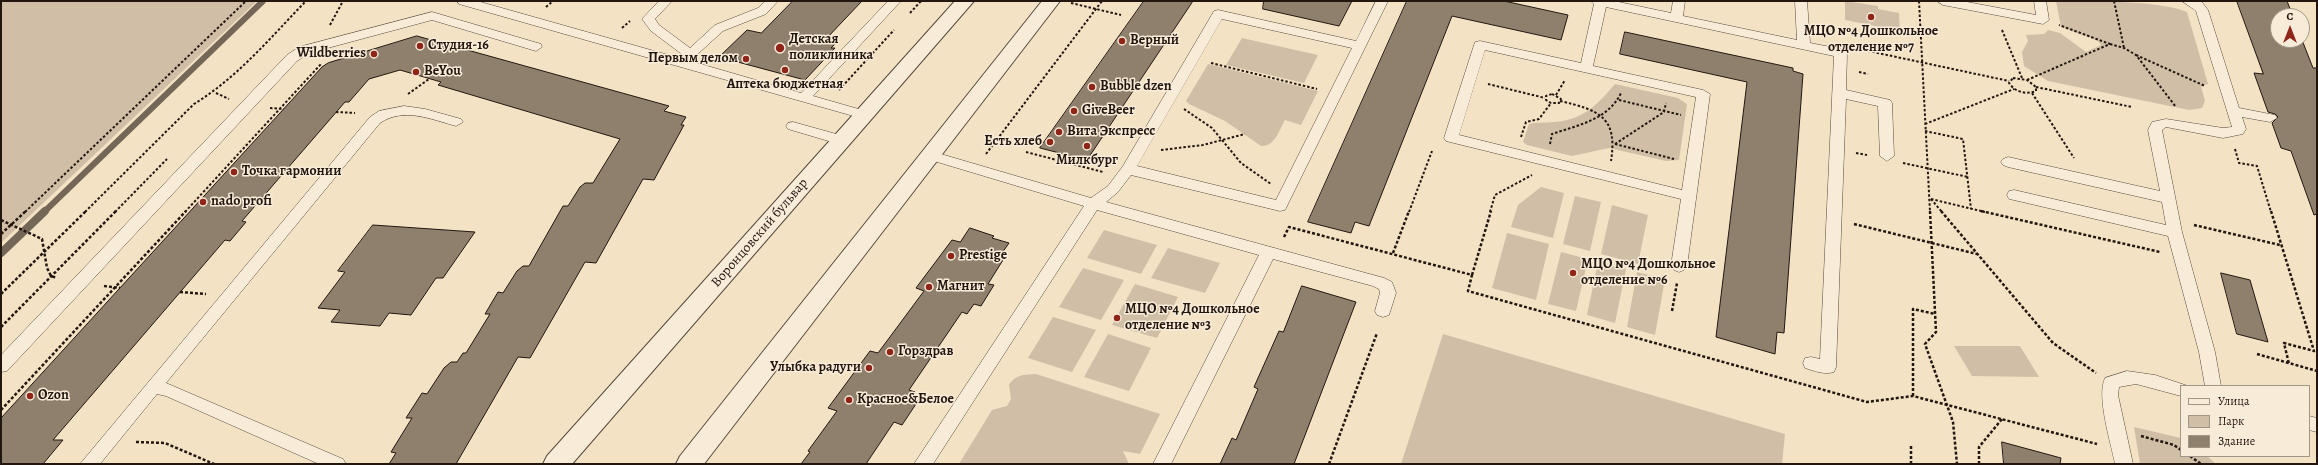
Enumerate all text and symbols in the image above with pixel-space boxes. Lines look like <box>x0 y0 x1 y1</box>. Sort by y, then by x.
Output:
north arrow <box>2270 8 2310 48</box>
text: С <box>2287 9 2293 24</box>
marker: МЦО №4 Дошкольное отделение №7 <box>1866 12 1876 22</box>
place label: МЦО №4 Дошкольное отделение №7 <box>1804 24 1938 56</box>
place label: Детская поликлиника <box>789 32 873 64</box>
place label: Верный <box>1130 33 1179 49</box>
marker: Верный <box>1117 36 1127 46</box>
place label: Студия-16 <box>428 38 489 54</box>
marker: Студия-16 <box>415 41 425 51</box>
marker: Детская поликлиника <box>774 42 786 54</box>
place label: Wildberries <box>297 46 366 62</box>
marker: Wildberries <box>369 49 379 59</box>
place label: Первым делом <box>648 51 738 67</box>
marker: Первым делом <box>741 54 751 64</box>
place label: BeYou <box>424 64 461 80</box>
marker: Аптека бюджетная <box>780 65 790 75</box>
marker: BeYou <box>411 67 421 77</box>
place label: Аптека бюджетная <box>727 77 843 93</box>
place label: Bubble dzen <box>1100 79 1172 95</box>
marker: Bubble dzen <box>1087 82 1097 92</box>
place label: GiveBeer <box>1082 103 1135 119</box>
marker: GiveBeer <box>1069 106 1079 116</box>
place label: Вита Экспресс <box>1067 124 1155 140</box>
marker: Вита Экспресс <box>1054 127 1064 137</box>
place label: Есть хлеб <box>984 134 1042 150</box>
marker: Есть хлеб <box>1045 137 1055 147</box>
marker: Милкбург <box>1082 141 1092 151</box>
place label: Милкбург <box>1056 153 1118 169</box>
place label: Точка гармонии <box>242 164 341 180</box>
marker: Точка гармонии <box>229 167 239 177</box>
street label: Воронцовский бульвар <box>708 175 812 291</box>
place label: nado profi <box>211 194 272 210</box>
marker: nado profi <box>198 197 208 207</box>
place label: Prestige <box>959 248 1007 264</box>
marker: Prestige <box>946 251 956 261</box>
place label: МЦО №4 Дошкольное отделение №6 <box>1581 257 1716 290</box>
marker: МЦО №4 Дошкольное отделение №6 <box>1568 268 1578 278</box>
place label: Магнит <box>937 279 984 295</box>
marker: Магнит <box>924 282 934 292</box>
place label: МЦО №4 Дошкольное отделение №3 <box>1125 302 1260 334</box>
marker: МЦО №4 Дошкольное отделение №3 <box>1112 313 1122 323</box>
place label: Горздрав <box>898 344 953 360</box>
marker: Горздрав <box>885 347 895 357</box>
place label: Улыбка радуги <box>770 360 861 376</box>
marker: Улыбка радуги <box>864 363 874 373</box>
legend <box>2180 385 2310 457</box>
place label: Ozon <box>38 388 69 404</box>
marker: Ozon <box>25 391 35 401</box>
place label: Красное&Белое <box>857 392 954 408</box>
text: Улица <box>2218 393 2249 409</box>
marker: Красное&Белое <box>844 395 854 405</box>
text: Парк <box>2218 413 2244 429</box>
text: Здание <box>2218 433 2255 449</box>

